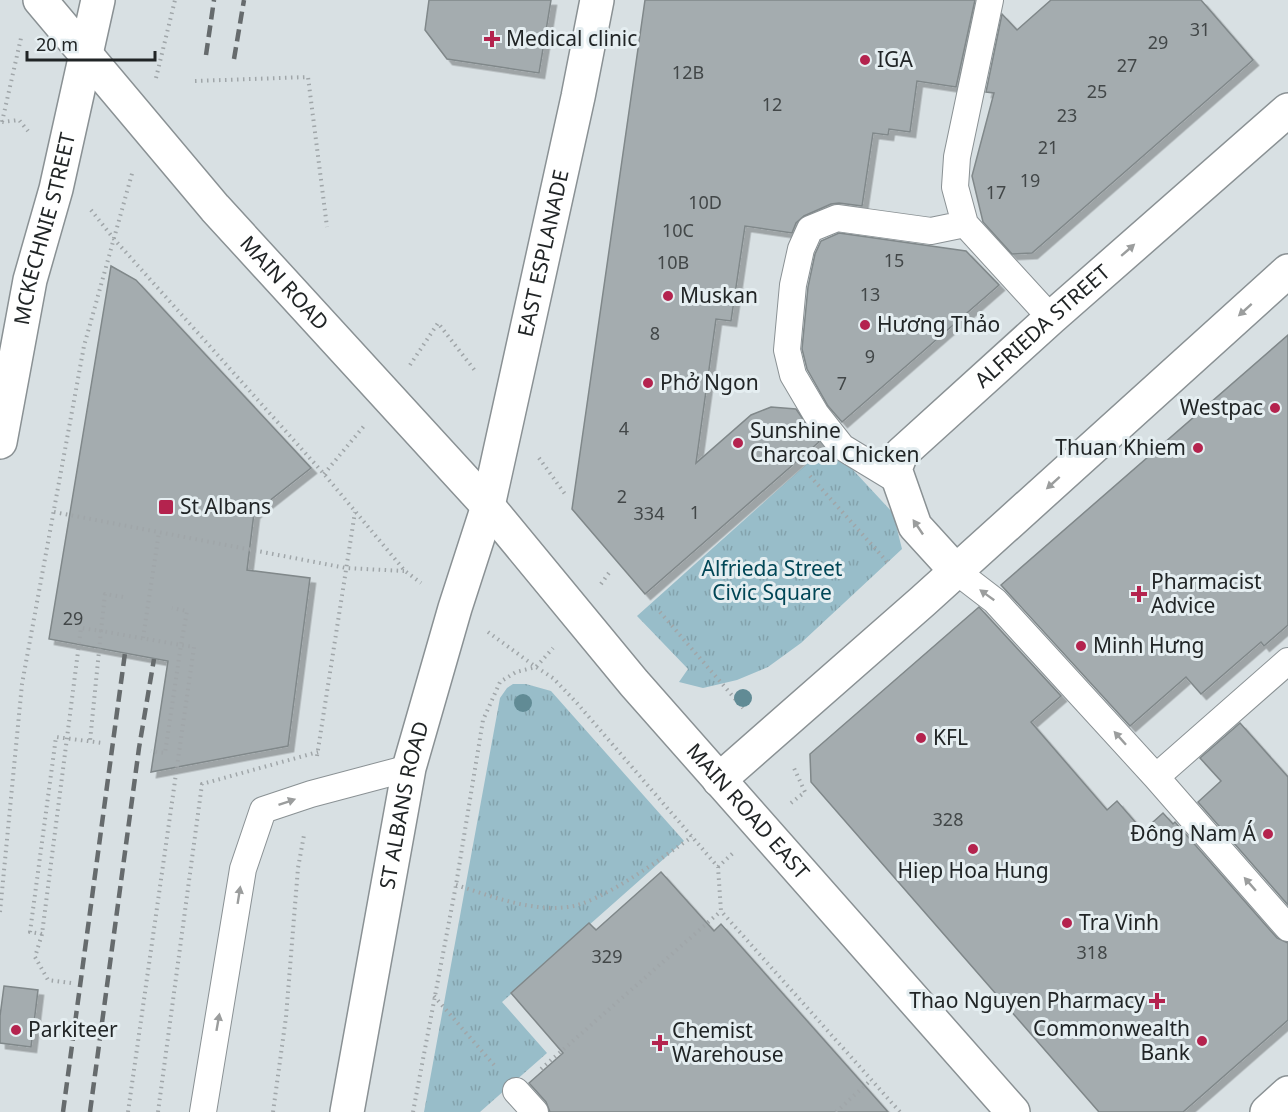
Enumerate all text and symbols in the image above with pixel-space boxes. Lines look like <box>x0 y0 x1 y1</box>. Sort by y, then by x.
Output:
house number: 31 <box>1190 17 1210 41</box>
scale bar <box>27 24 154 62</box>
place label: Medical clinic <box>506 24 637 52</box>
marker: Medical clinic <box>483 30 501 48</box>
house number: 29 <box>1148 30 1168 54</box>
text: 20 m <box>36 32 78 56</box>
place label: IGA <box>877 45 913 73</box>
marker: IGA <box>858 53 872 67</box>
house number: 27 <box>1117 53 1137 77</box>
house number: 12B <box>672 60 704 84</box>
house number: 25 <box>1087 79 1107 103</box>
house number: 12 <box>762 92 782 116</box>
house number: 23 <box>1057 103 1077 127</box>
street label: MCKECHNIE STREET <box>7 129 81 327</box>
house number: 21 <box>1038 135 1058 159</box>
street label: EAST ESPLANADE <box>511 167 575 339</box>
house number: 19 <box>1020 168 1040 192</box>
house number: 17 <box>986 180 1006 204</box>
house number: 10D <box>688 190 722 214</box>
house number: 10C <box>662 218 694 242</box>
street label: MAIN ROAD <box>234 229 335 336</box>
one-way arrow <box>1121 243 1136 257</box>
house number: 15 <box>884 248 904 272</box>
house number: 10B <box>657 250 689 274</box>
street label: ALFRIEDA STREET <box>968 258 1116 394</box>
place label: Muskan <box>680 281 758 309</box>
house number: 13 <box>860 282 880 306</box>
marker: Muskan <box>661 289 675 303</box>
one-way arrow <box>1237 303 1252 317</box>
place label: Hương Thảo <box>877 310 1000 338</box>
marker: Hương Thảo <box>858 318 872 332</box>
house number: 8 <box>650 321 660 345</box>
house number: 9 <box>865 344 875 368</box>
place label: Phở Ngon <box>660 368 759 396</box>
house number: 7 <box>837 371 847 395</box>
marker: Phở Ngon <box>641 376 655 390</box>
place label: Westpac <box>1180 393 1263 421</box>
marker: Westpac <box>1268 401 1282 415</box>
house number: 4 <box>619 416 629 440</box>
place label: Sunshine Charcoal Chicken <box>750 416 920 468</box>
place label: Thuan Khiem <box>1055 433 1186 461</box>
marker: Sunshine Charcoal Chicken <box>731 436 745 450</box>
marker: Thuan Khiem <box>1191 441 1205 455</box>
one-way arrow <box>1046 476 1061 489</box>
house number: 2 <box>617 484 627 508</box>
place label: St Albans <box>180 492 271 520</box>
marker: St Albans <box>157 498 175 516</box>
house number: 1 <box>690 500 700 524</box>
house number: 334 <box>634 501 664 525</box>
one-way arrow <box>912 519 923 535</box>
park label: Alfrieda Street Civic Square <box>702 554 843 606</box>
place label: Pharmacist Advice <box>1151 567 1262 619</box>
marker: Pharmacist Advice <box>1132 587 1146 601</box>
one-way arrow <box>980 589 996 601</box>
house number: 29 <box>63 606 83 630</box>
place label: Minh Hưng <box>1093 631 1205 659</box>
marker: Minh Hưng <box>1074 639 1088 653</box>
street label: ST ALBANS ROAD <box>372 718 435 891</box>
place label: KFL <box>933 723 968 751</box>
one-way arrow <box>1113 730 1127 745</box>
marker: KFL <box>914 731 928 745</box>
street label: MAIN ROAD EAST <box>681 737 816 885</box>
one-way arrow <box>278 797 296 807</box>
house number: 328 <box>933 807 963 831</box>
place label: Đông Nam Á <box>1130 819 1257 847</box>
marker: Đông Nam Á <box>1261 827 1275 841</box>
marker: Hiep Hoa Hung <box>966 842 980 856</box>
place label: Hiep Hoa Hung <box>897 856 1049 884</box>
one-way arrow <box>1243 876 1256 892</box>
one-way arrow <box>234 885 243 904</box>
place label: Tra Vinh <box>1079 908 1159 936</box>
marker: Tra Vinh <box>1060 916 1074 930</box>
house number: 318 <box>1077 940 1107 964</box>
house number: 329 <box>592 944 622 968</box>
place label: Thao Nguyen Pharmacy <box>909 986 1145 1014</box>
marker: Thao Nguyen Pharmacy <box>1150 994 1164 1008</box>
one-way arrow <box>213 1013 222 1032</box>
place label: Commonwealth Bank <box>1033 1014 1191 1066</box>
place label: Parkiteer <box>28 1015 118 1043</box>
place label: Chemist Warehouse <box>672 1016 784 1068</box>
marker: Parkiteer <box>9 1023 23 1037</box>
marker: Commonwealth Bank <box>1195 1034 1209 1048</box>
marker: Chemist Warehouse <box>653 1036 667 1050</box>

